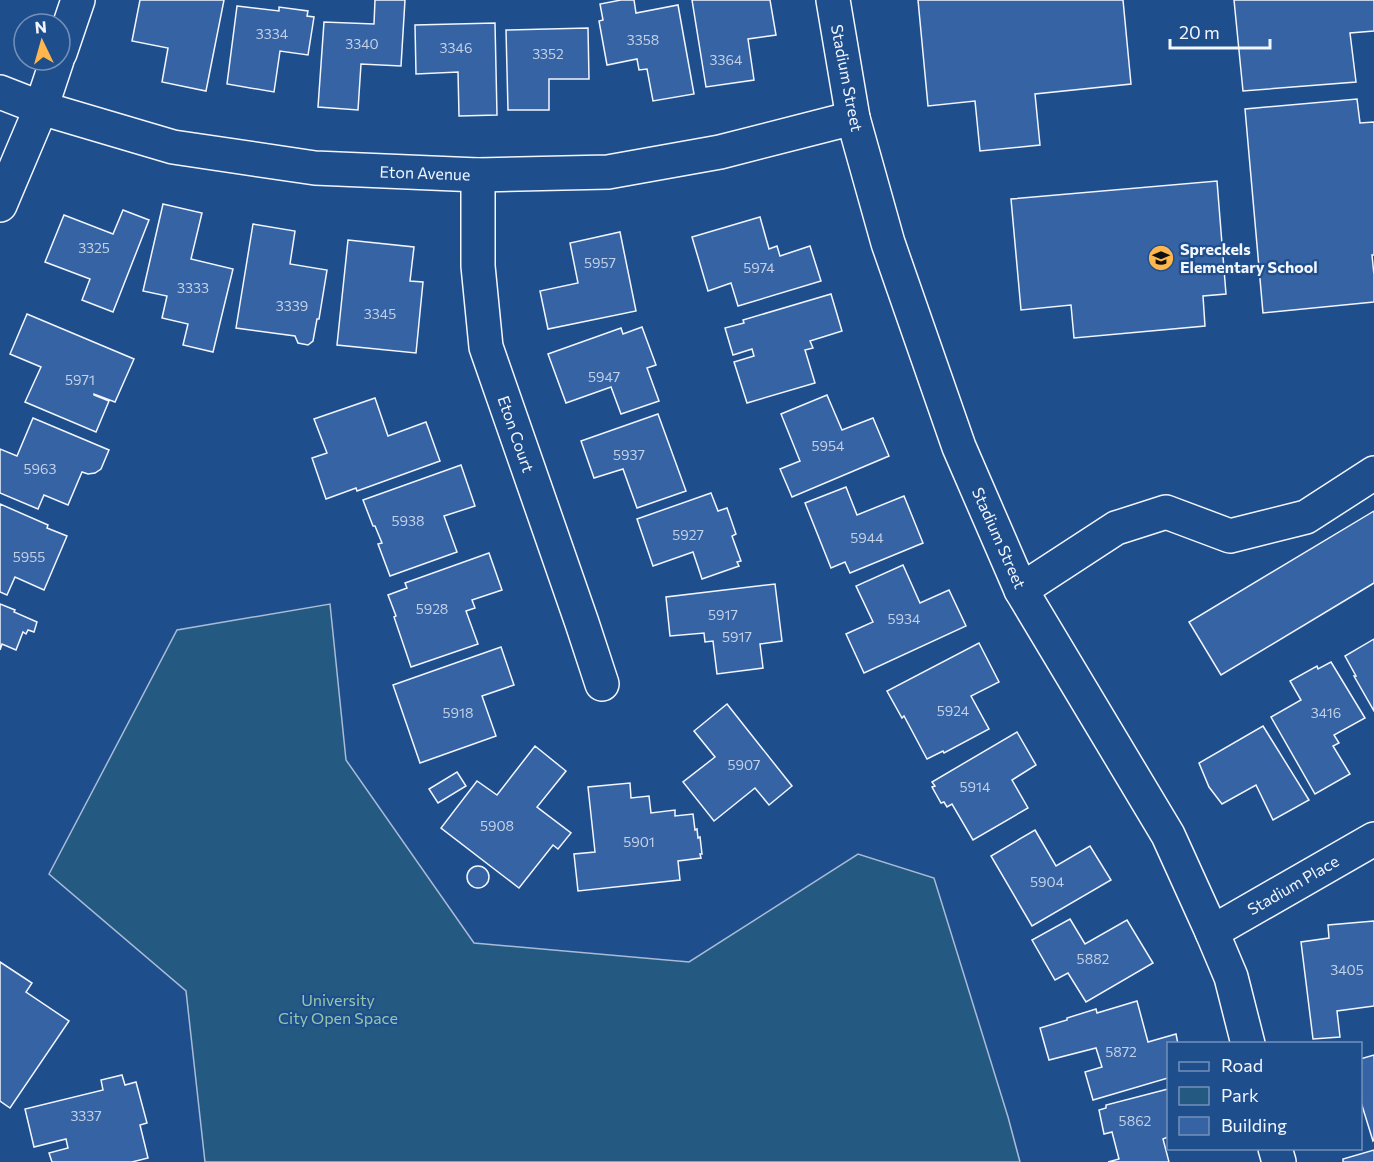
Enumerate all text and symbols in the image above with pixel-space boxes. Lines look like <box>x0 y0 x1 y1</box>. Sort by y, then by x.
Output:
north arrow <box>12 12 72 72</box>
scale bar <box>1170 12 1270 50</box>
text: N <box>34 17 47 37</box>
text: 20 m <box>1179 21 1220 43</box>
street label: Stadium Street <box>828 23 867 133</box>
house number: 3334 <box>256 25 289 42</box>
house number: 3358 <box>627 31 659 48</box>
house number: 3340 <box>345 35 379 52</box>
house number: 3346 <box>440 39 472 56</box>
house number: 3352 <box>532 45 564 62</box>
house number: 3364 <box>710 51 743 68</box>
street label: Eton Avenue <box>379 161 471 184</box>
house number: 3325 <box>78 239 110 256</box>
place label: Spreckels Elementary School <box>1180 239 1318 276</box>
school or university icon: Spreckels Elementary School <box>1146 243 1176 273</box>
house number: 5957 <box>584 254 616 271</box>
house number: 5974 <box>743 259 775 276</box>
house number: 3333 <box>177 279 209 296</box>
house number: 3339 <box>276 297 308 314</box>
house number: 3345 <box>364 305 396 322</box>
house number: 5947 <box>588 368 620 385</box>
house number: 5971 <box>65 371 95 388</box>
street label: Eton Court <box>494 393 539 475</box>
house number: 5954 <box>812 437 845 454</box>
house number: 5937 <box>613 446 645 463</box>
house number: 5963 <box>24 460 57 477</box>
street label: Stadium Street <box>969 484 1030 592</box>
house number: 5938 <box>392 512 425 529</box>
house number: 5927 <box>672 526 704 543</box>
house number: 5944 <box>850 529 884 546</box>
house number: 5955 <box>13 548 45 565</box>
house number: 5928 <box>416 600 448 617</box>
house number: 5917 <box>708 606 738 623</box>
house number: 5934 <box>888 610 921 627</box>
house number: 5917 <box>722 628 752 645</box>
house number: 5924 <box>937 702 970 719</box>
house number: 5918 <box>442 704 474 721</box>
house number: 3416 <box>1311 704 1341 721</box>
house number: 5907 <box>727 756 761 773</box>
house number: 5914 <box>960 778 991 795</box>
house number: 5908 <box>480 817 514 834</box>
house number: 5901 <box>623 833 655 850</box>
street label: Stadium Place <box>1244 851 1342 918</box>
house number: 5904 <box>1030 873 1065 890</box>
house number: 5882 <box>1077 950 1110 967</box>
house number: 3405 <box>1330 961 1364 978</box>
park label: University City Open Space <box>278 990 398 1027</box>
legend <box>1167 1042 1362 1150</box>
house number: 5872 <box>1105 1043 1137 1060</box>
text: Road <box>1221 1054 1263 1076</box>
text: Park <box>1221 1084 1259 1106</box>
house number: 3337 <box>70 1107 102 1124</box>
house number: 5862 <box>1119 1112 1152 1129</box>
text: Building <box>1221 1114 1287 1136</box>

